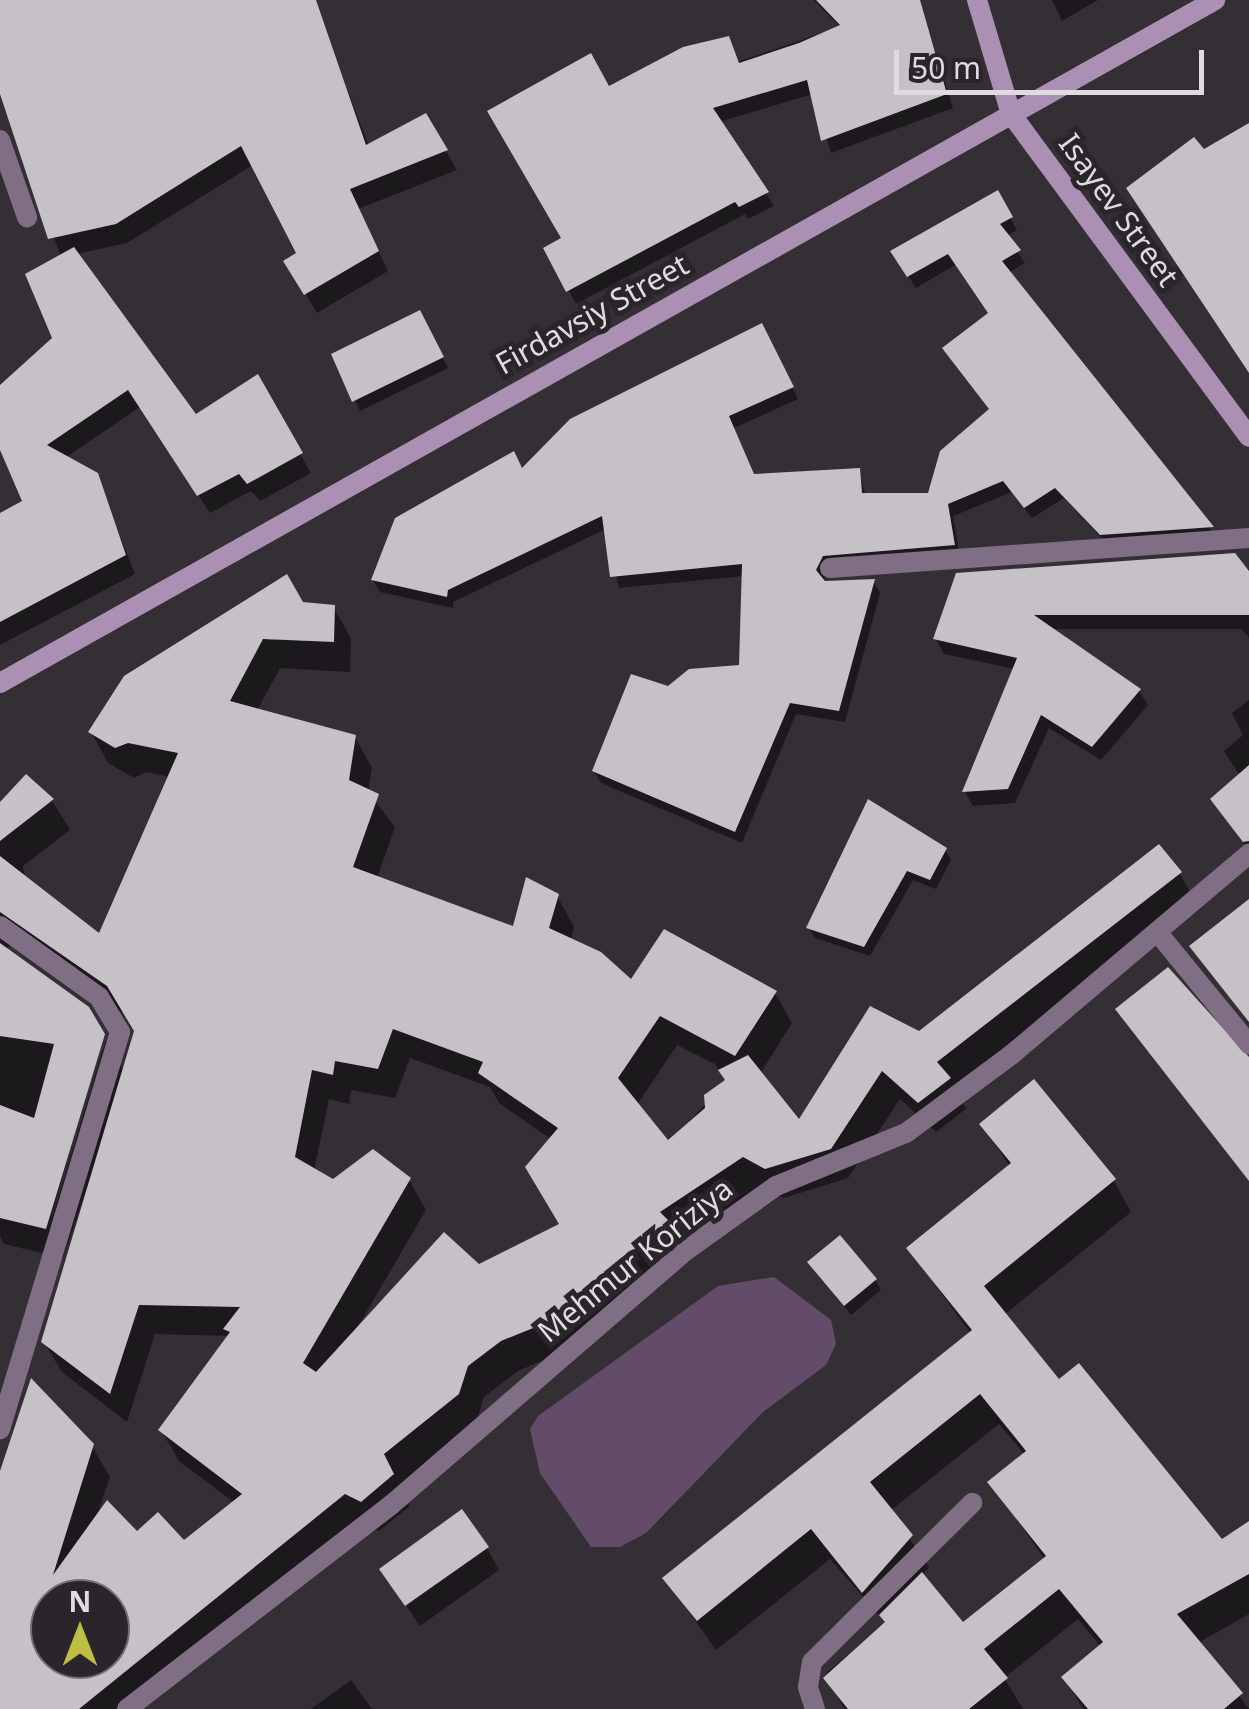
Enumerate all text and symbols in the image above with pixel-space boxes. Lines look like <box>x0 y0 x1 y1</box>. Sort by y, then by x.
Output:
scale bar <box>899 30 1209 92</box>
text: 50 m <box>911 47 981 88</box>
street label: Isayev Street <box>1052 127 1186 293</box>
street label: Firdavsiy Street <box>489 246 695 382</box>
street label: Mehmur Koriziya <box>530 1170 740 1350</box>
north arrow <box>30 1579 130 1679</box>
text: N <box>69 1582 91 1620</box>

